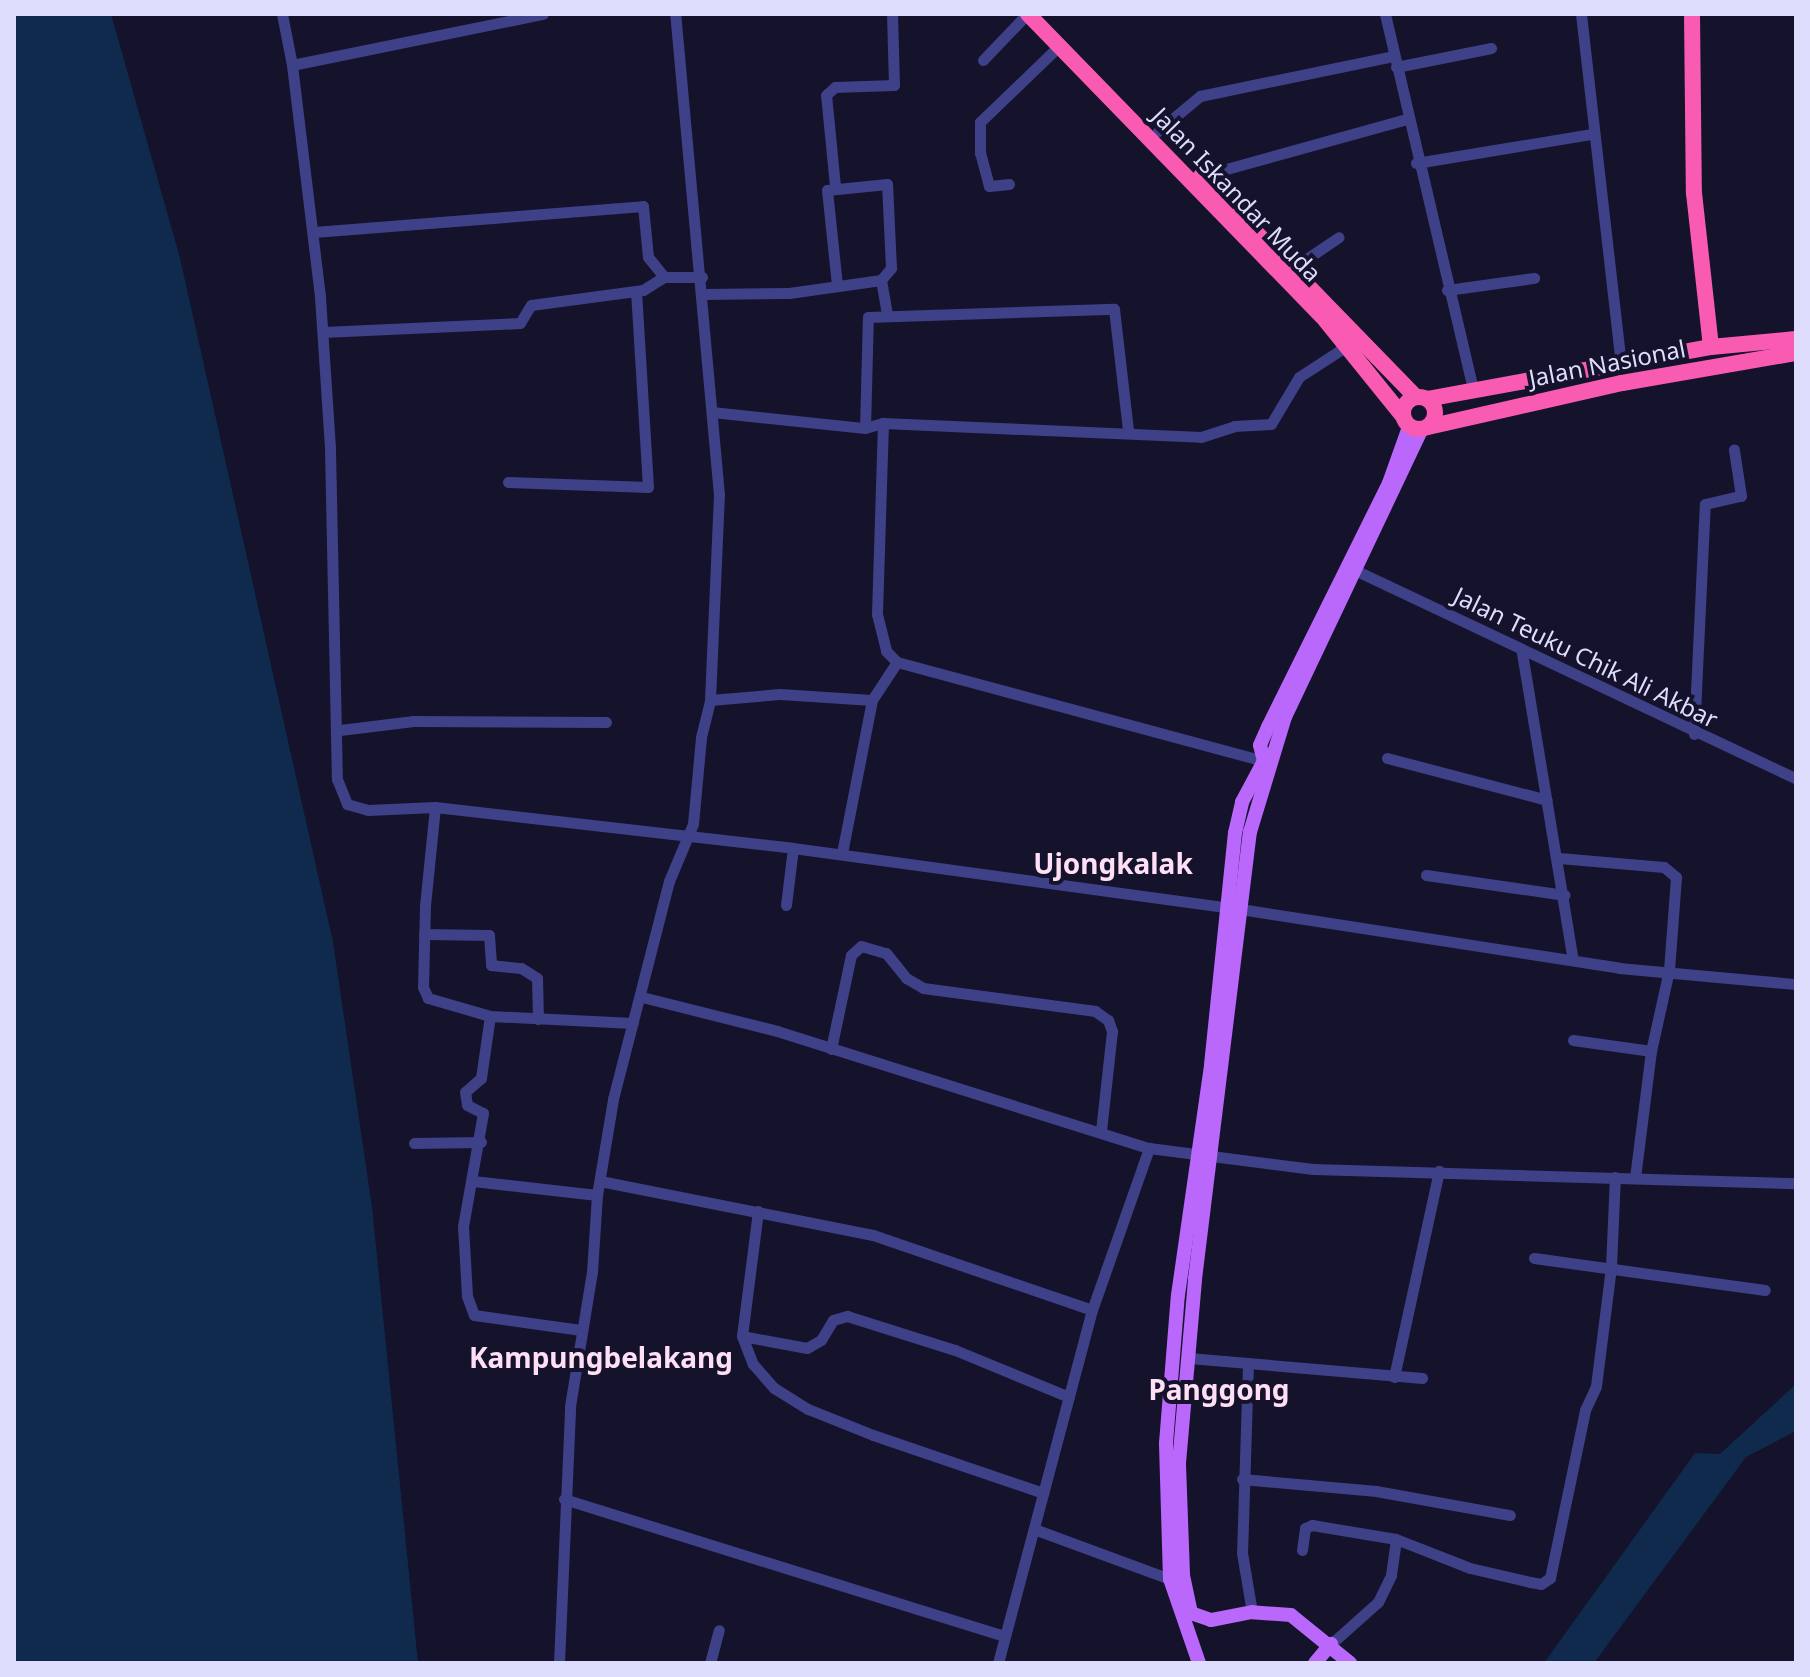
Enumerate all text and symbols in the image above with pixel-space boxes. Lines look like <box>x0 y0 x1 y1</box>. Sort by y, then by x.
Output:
street label: Jalan Iskandar Muda <box>1147 101 1327 287</box>
street label: Jalan Nasional <box>1526 334 1688 392</box>
street label: Jalan Teuku Chik Ali Akbar <box>1449 580 1723 734</box>
district label: Ujongkalak <box>1033 846 1193 880</box>
district label: Kampungbelakang <box>469 1340 733 1374</box>
district label: Panggong <box>1148 1372 1290 1406</box>

